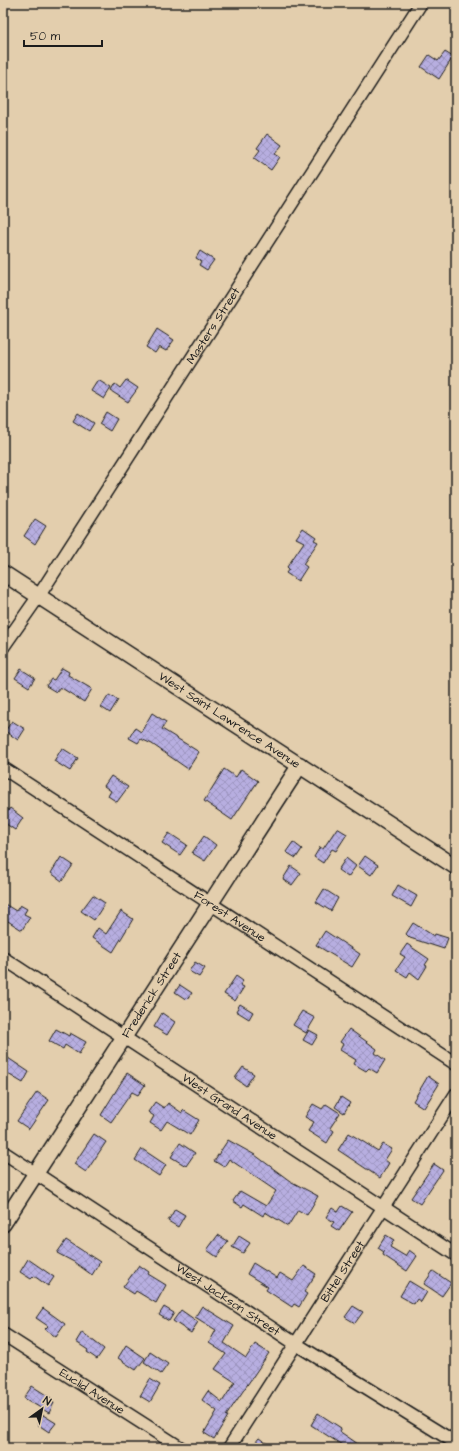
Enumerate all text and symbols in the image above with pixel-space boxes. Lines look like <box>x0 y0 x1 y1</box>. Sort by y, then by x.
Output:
scale bar <box>24 22 102 48</box>
text: 50 m <box>30 28 61 45</box>
street label: Masters Street <box>182 284 244 367</box>
street label: West Saint Lawrence Avenue <box>155 668 304 773</box>
street label: Forest Avenue <box>190 887 269 947</box>
street label: Frederick Street <box>118 949 186 1041</box>
street label: West Grand Avenue <box>178 1070 281 1145</box>
street label: Bittel Street <box>317 1237 369 1306</box>
street label: West Jackson Street <box>172 1259 283 1340</box>
street label: Euclid Avenue <box>56 1364 128 1419</box>
north arrow <box>22 1389 62 1429</box>
text: N <box>40 1393 54 1409</box>

